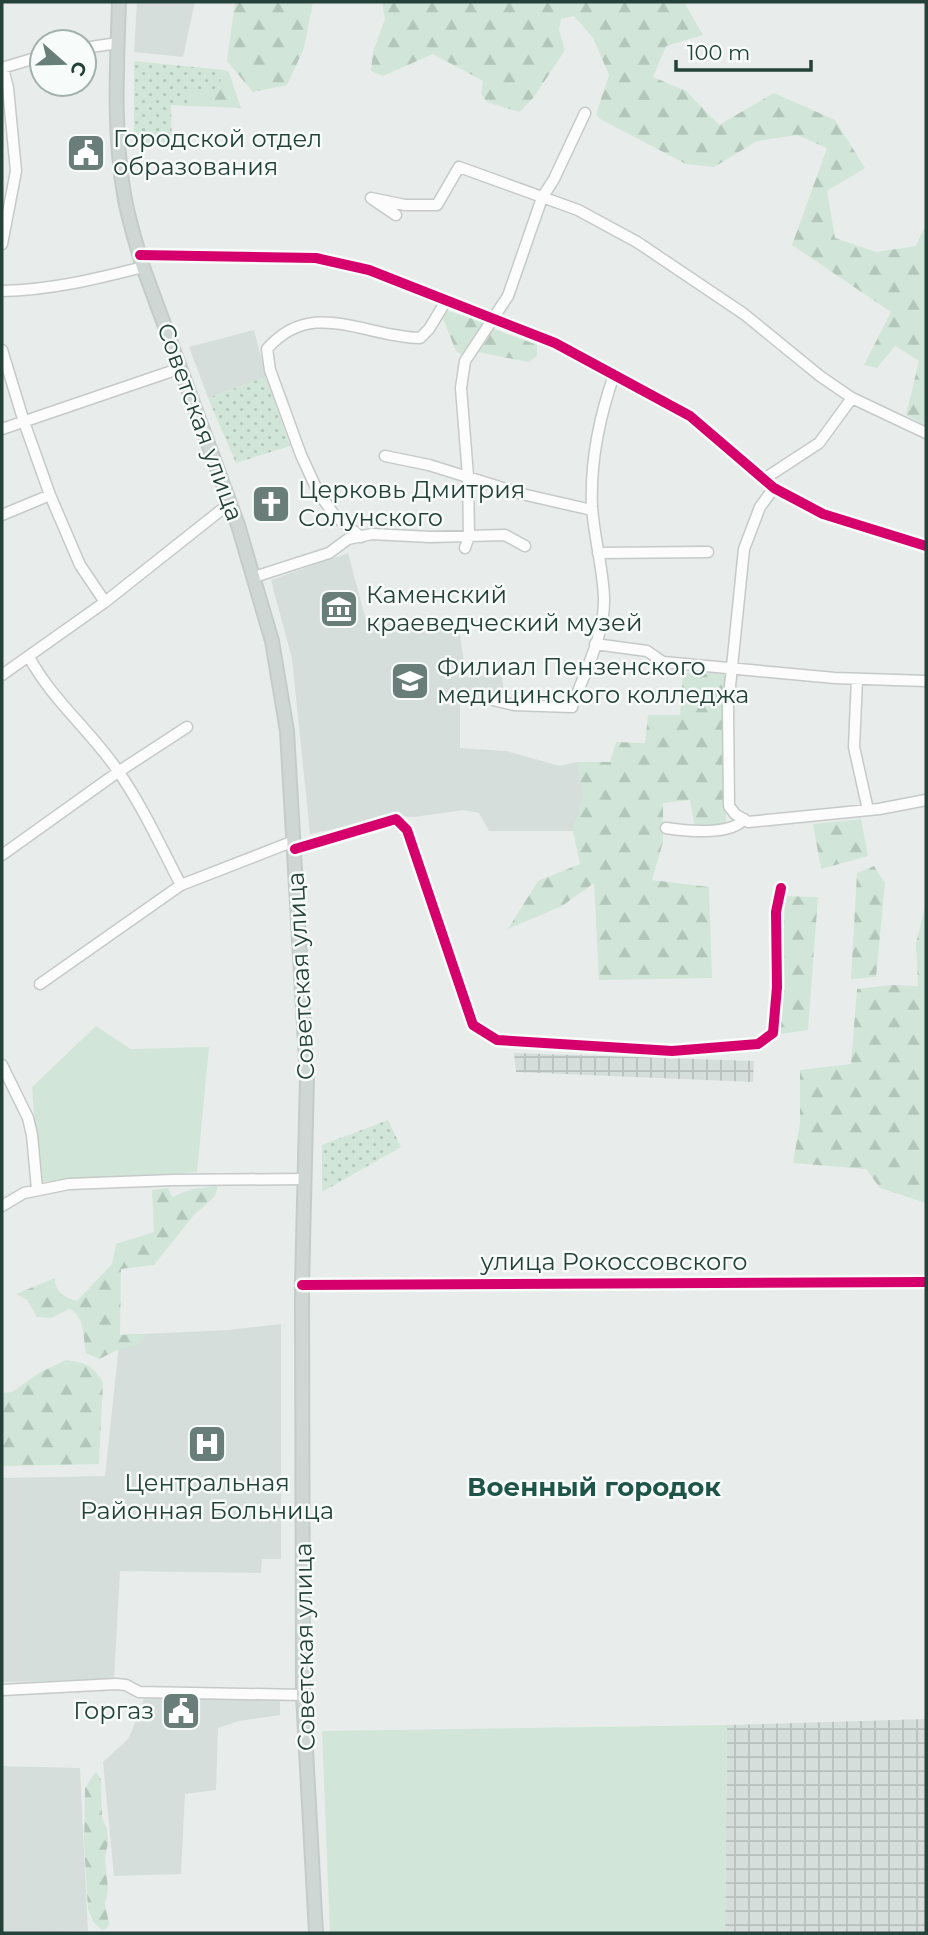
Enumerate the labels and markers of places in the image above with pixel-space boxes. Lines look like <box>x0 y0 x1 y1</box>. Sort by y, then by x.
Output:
place label: Городской отдел образования <box>113 124 322 181</box>
public building icon: Городской отдел образования <box>65 132 107 174</box>
place label: Церковь Дмитрия Солунского <box>298 475 525 532</box>
church icon: Церковь Дмитрия Солунского <box>250 483 292 525</box>
place label: Каменский краеведческий музей <box>366 580 642 637</box>
museum icon: Каменский краеведческий музей <box>318 588 360 630</box>
place label: Филиал Пензенского медицинского колледжа <box>437 652 749 709</box>
school or university icon: Филиал Пензенского медицинского колледжа <box>389 660 431 702</box>
hospital icon: Центральная Районная Больница <box>186 1423 228 1465</box>
place label: Центральная Районная Больница <box>80 1468 334 1525</box>
public building icon: Горгаз <box>160 1690 202 1732</box>
place label: Горгаз <box>73 1696 154 1725</box>

